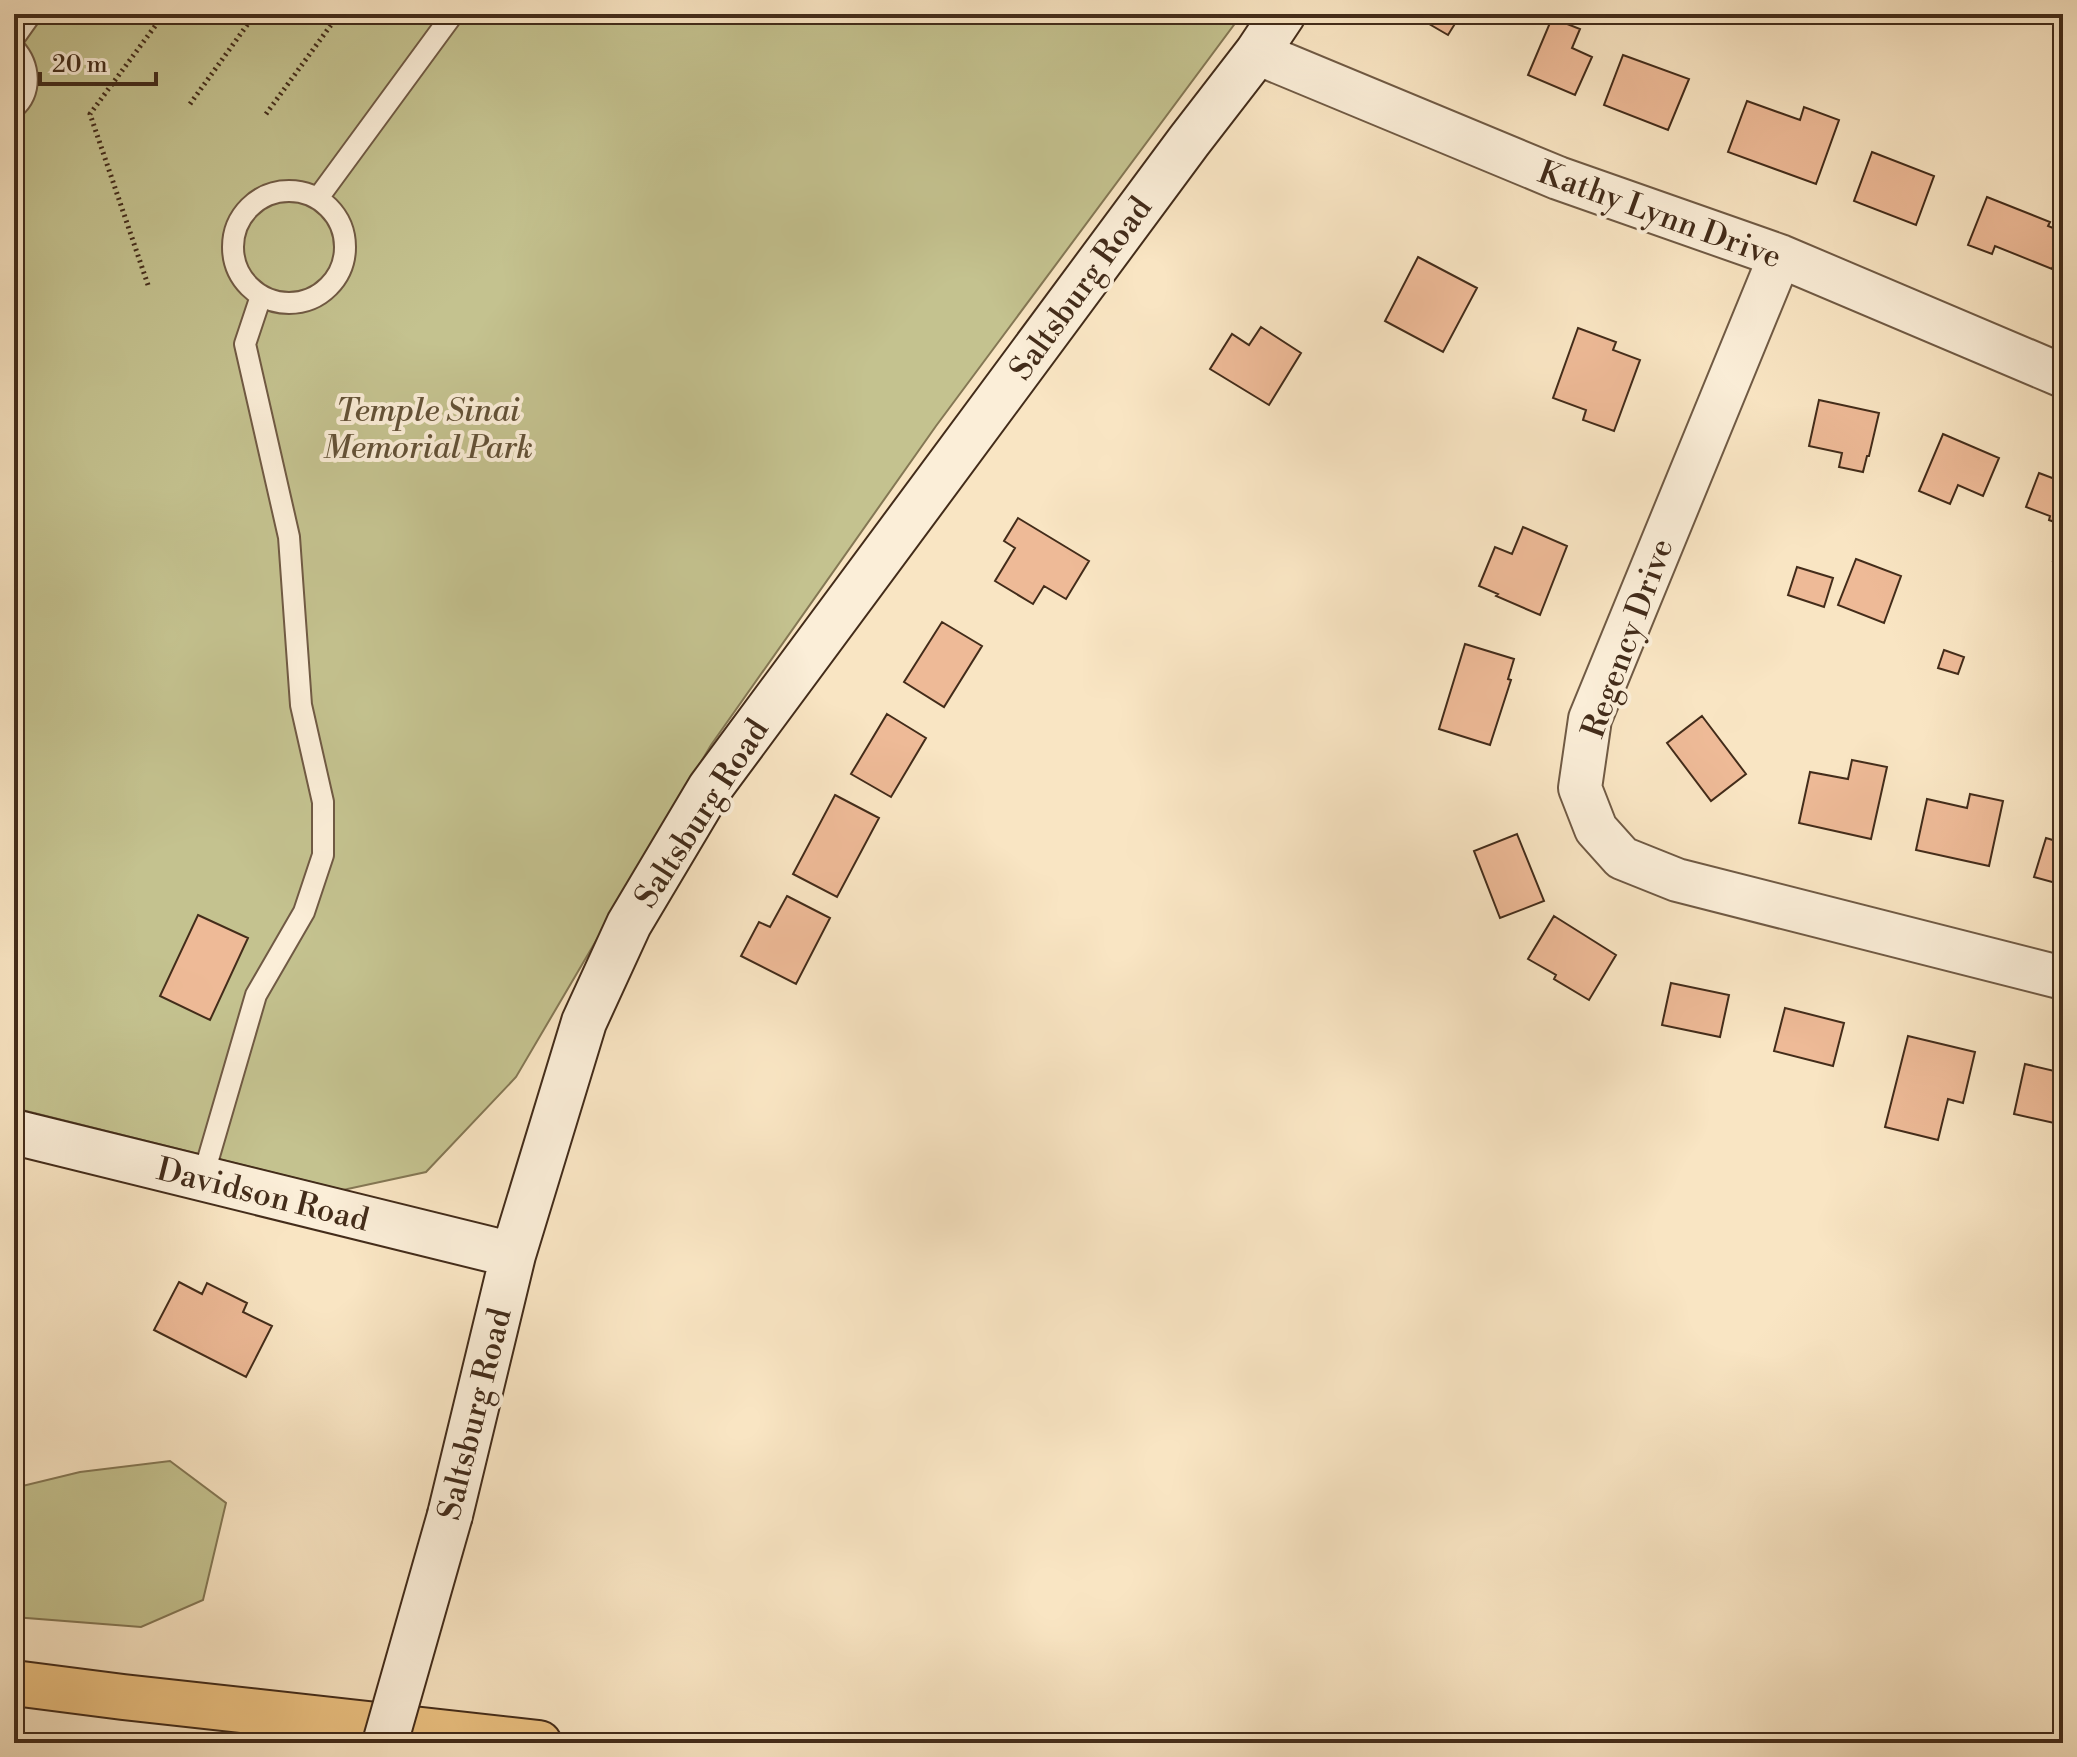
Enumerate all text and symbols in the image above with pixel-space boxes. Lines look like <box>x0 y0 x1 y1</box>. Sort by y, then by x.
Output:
scale bar <box>40 36 156 86</box>
text: 20 m <box>52 50 108 80</box>
street label: Kathy Lynn Drive <box>1533 152 1787 277</box>
street label: Saltsburg Road <box>1001 189 1161 388</box>
park label: Temple Sinai Memorial Park <box>323 391 533 468</box>
street label: Regency Drive <box>1573 533 1683 743</box>
street label: Saltsburg Road <box>626 712 778 915</box>
street label: Davidson Road <box>152 1149 373 1241</box>
street label: Saltsburg Road <box>429 1304 521 1524</box>

